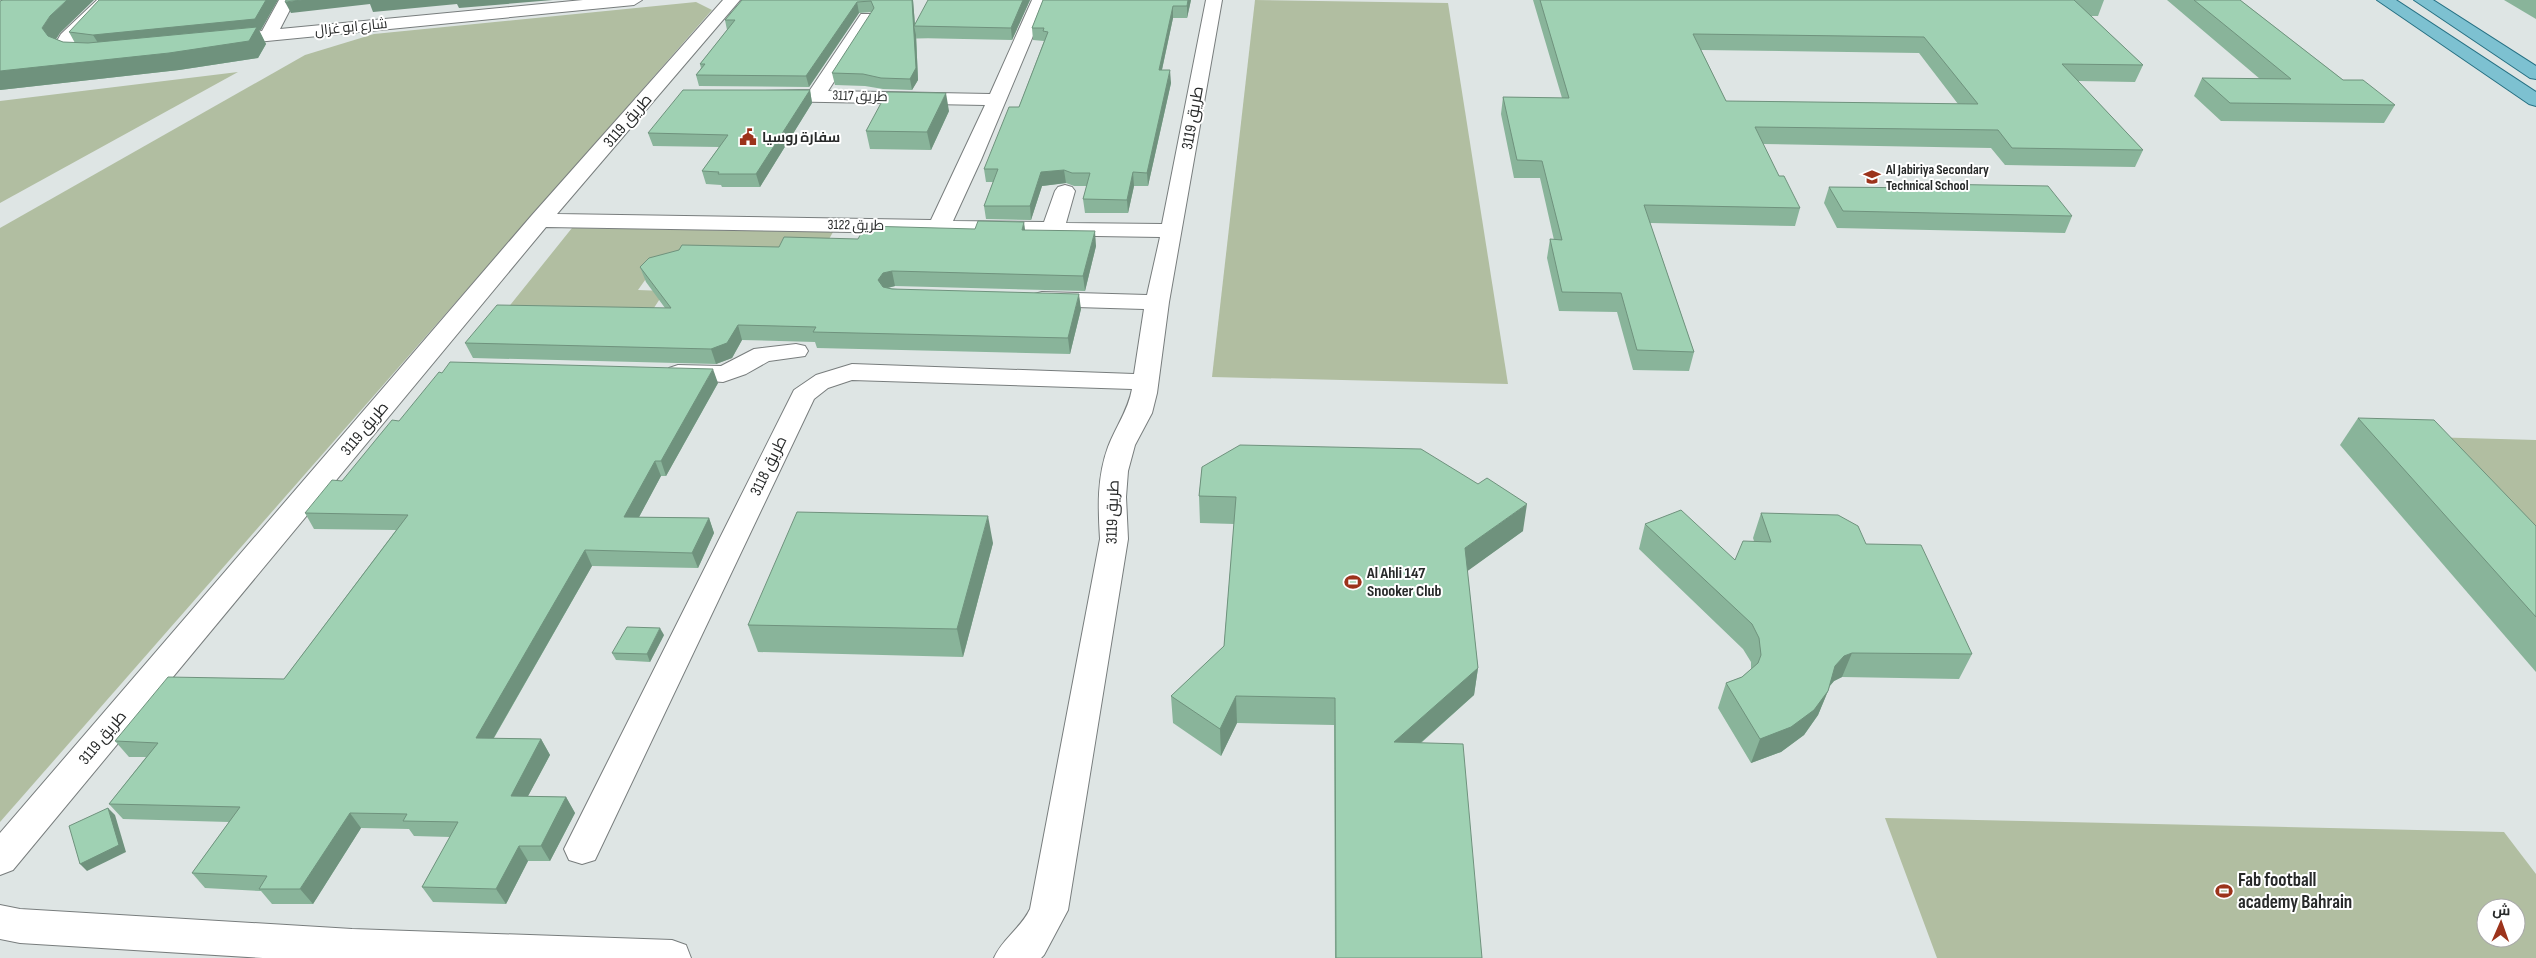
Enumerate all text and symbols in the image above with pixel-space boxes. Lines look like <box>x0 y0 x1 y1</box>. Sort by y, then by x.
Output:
street label: شارع ابو غزال <box>314 15 388 39</box>
street label: طريق 3119 <box>1178 85 1208 151</box>
street label: طريق 3117 <box>832 87 888 105</box>
street label: طريق 3119 <box>600 91 656 151</box>
public building icon: سفارة روسيا <box>738 127 758 147</box>
place label: سفارة روسيا <box>762 129 840 146</box>
place label: Al Jabiriya Secondary Technical School <box>1885 161 1989 194</box>
school or university icon: Al Jabiriya Secondary Technical School <box>1862 167 1882 187</box>
street label: طريق 3122 <box>828 216 884 234</box>
street label: طريق 3119 <box>337 398 393 460</box>
street label: طريق 3118 <box>746 433 792 499</box>
street label: طريق 3119 <box>1102 480 1124 544</box>
place label: Al Ahli 147 Snooker Club <box>1366 564 1442 601</box>
sports icon: Al Ahli 147 Snooker Club <box>1343 572 1363 592</box>
street label: طريق 3119 <box>75 707 131 769</box>
place label: Fab football academy Bahrain <box>2238 869 2352 914</box>
sports icon: Fab football academy Bahrain <box>2214 881 2234 901</box>
north arrow <box>2476 898 2526 948</box>
text: ش <box>2492 902 2511 919</box>

